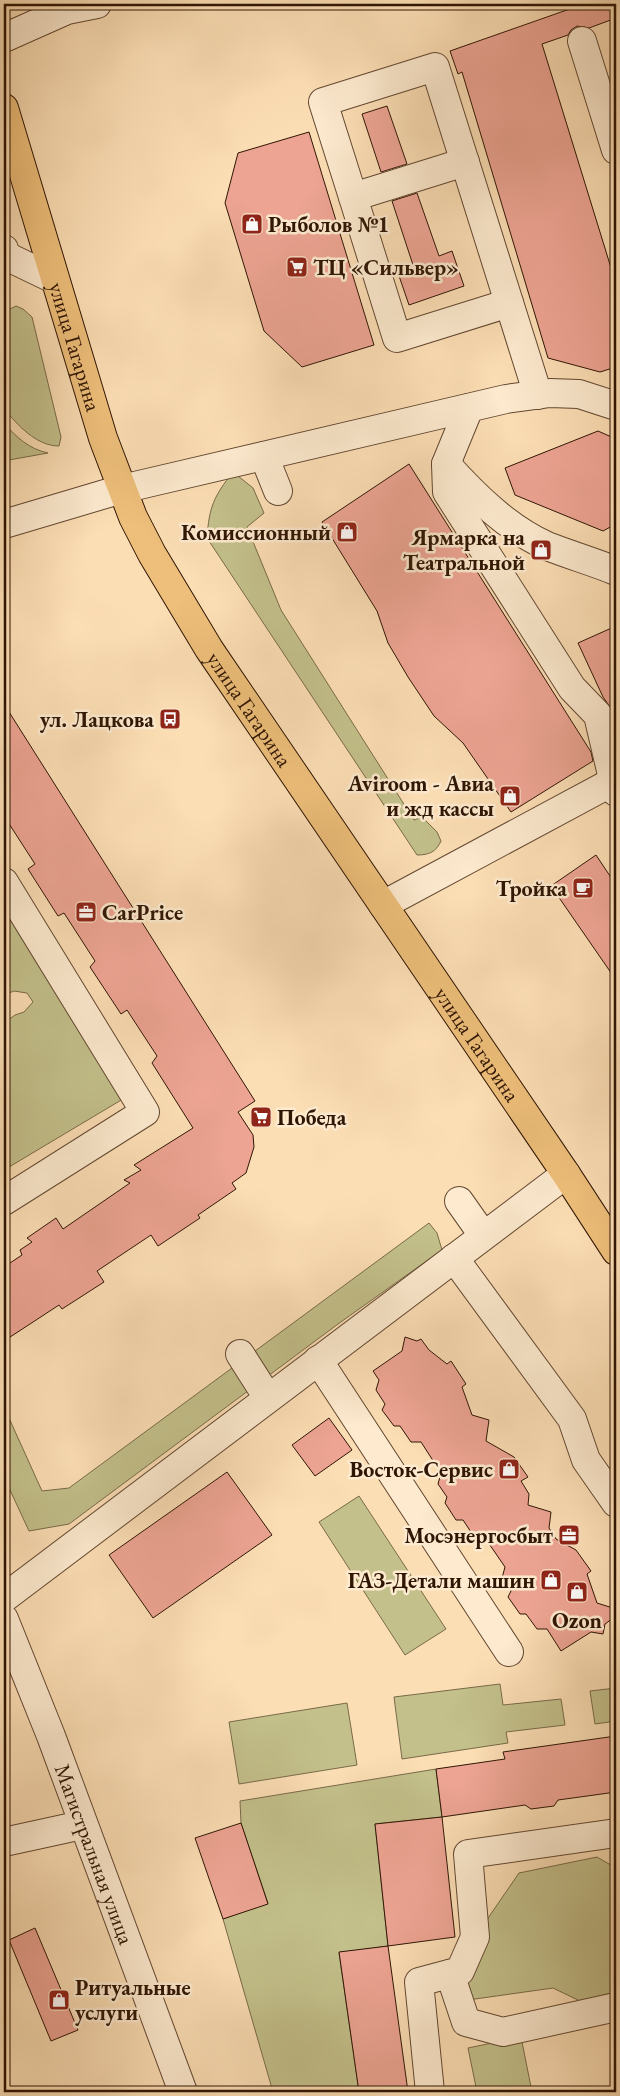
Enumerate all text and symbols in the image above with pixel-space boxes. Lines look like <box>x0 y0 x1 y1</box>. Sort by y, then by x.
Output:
place label: Рыболов №1 <box>268 210 389 239</box>
shop icon: Рыболов №1 <box>240 212 264 236</box>
place label: ТЦ «Сильвер» <box>313 253 459 282</box>
supermarket icon: ТЦ «Сильвер» <box>285 255 309 279</box>
street label: улица Гагарина <box>42 278 109 415</box>
place label: Комиссионный <box>181 518 331 547</box>
shop icon: Комиссионный <box>335 520 359 544</box>
place label: Ярмарка на Театральной <box>403 523 525 577</box>
shop icon: Ярмарка на Театральной <box>529 538 553 562</box>
street label: улица Гагарина <box>200 646 299 773</box>
place label: ул. Лацкова <box>40 705 154 734</box>
bus stop icon: ул. Лацкова <box>158 707 182 731</box>
place label: Aviroom - Авиа и жд кассы <box>347 769 494 823</box>
shop icon: Aviroom - Авиа и жд кассы <box>498 784 522 808</box>
place label: Тройка <box>495 874 567 903</box>
cafe icon: Тройка <box>571 876 595 900</box>
place label: CarPrice <box>102 898 183 927</box>
office icon: CarPrice <box>74 900 98 924</box>
street label: улица Гагарина <box>428 981 527 1107</box>
place label: Победа <box>277 1103 347 1132</box>
supermarket icon: Победа <box>249 1105 273 1129</box>
place label: Восток-Сервис <box>350 1455 493 1484</box>
shop icon: Восток-Сервис <box>497 1457 521 1481</box>
place label: Мосэнергосбыт <box>404 1521 553 1550</box>
office icon: Мосэнергосбыт <box>557 1523 581 1547</box>
place label: ГАЗ-Детали машин <box>348 1566 535 1595</box>
shop icon: ГАЗ-Детали машин <box>539 1568 563 1592</box>
shop icon: Ozon <box>565 1580 589 1604</box>
place label: Ozon <box>552 1606 602 1635</box>
street label: Магистральная улица <box>48 1760 142 1949</box>
place label: Ритуальные услуги <box>75 1973 191 2027</box>
shop icon: Ритуальные услуги <box>47 1988 71 2012</box>

